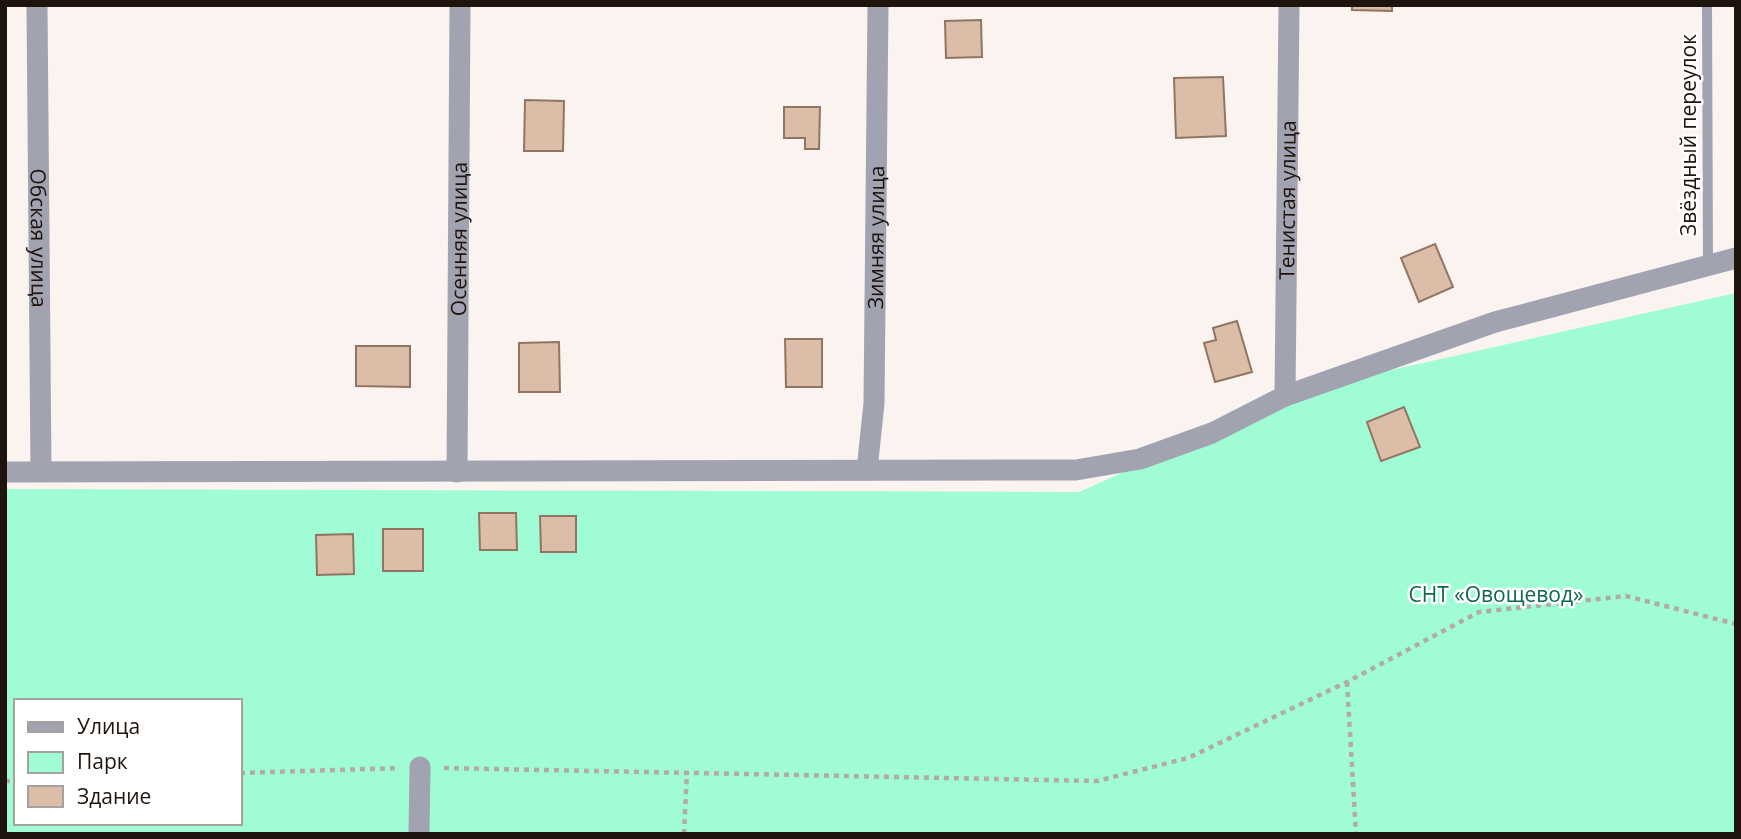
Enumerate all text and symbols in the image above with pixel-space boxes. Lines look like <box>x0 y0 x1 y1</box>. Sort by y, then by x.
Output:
street label: Звёздный переулок <box>1674 34 1702 236</box>
street label: Тенистая улица <box>1272 120 1302 280</box>
street label: Осенняя улица <box>444 162 473 316</box>
street label: Зимняя улица <box>861 165 890 309</box>
street label: Обская улица <box>24 168 54 308</box>
park label: СНТ «Овощевод» <box>1409 580 1583 608</box>
legend <box>14 699 242 825</box>
text: Улица <box>77 712 140 740</box>
text: Парк <box>77 747 128 775</box>
text: Здание <box>77 782 151 810</box>

